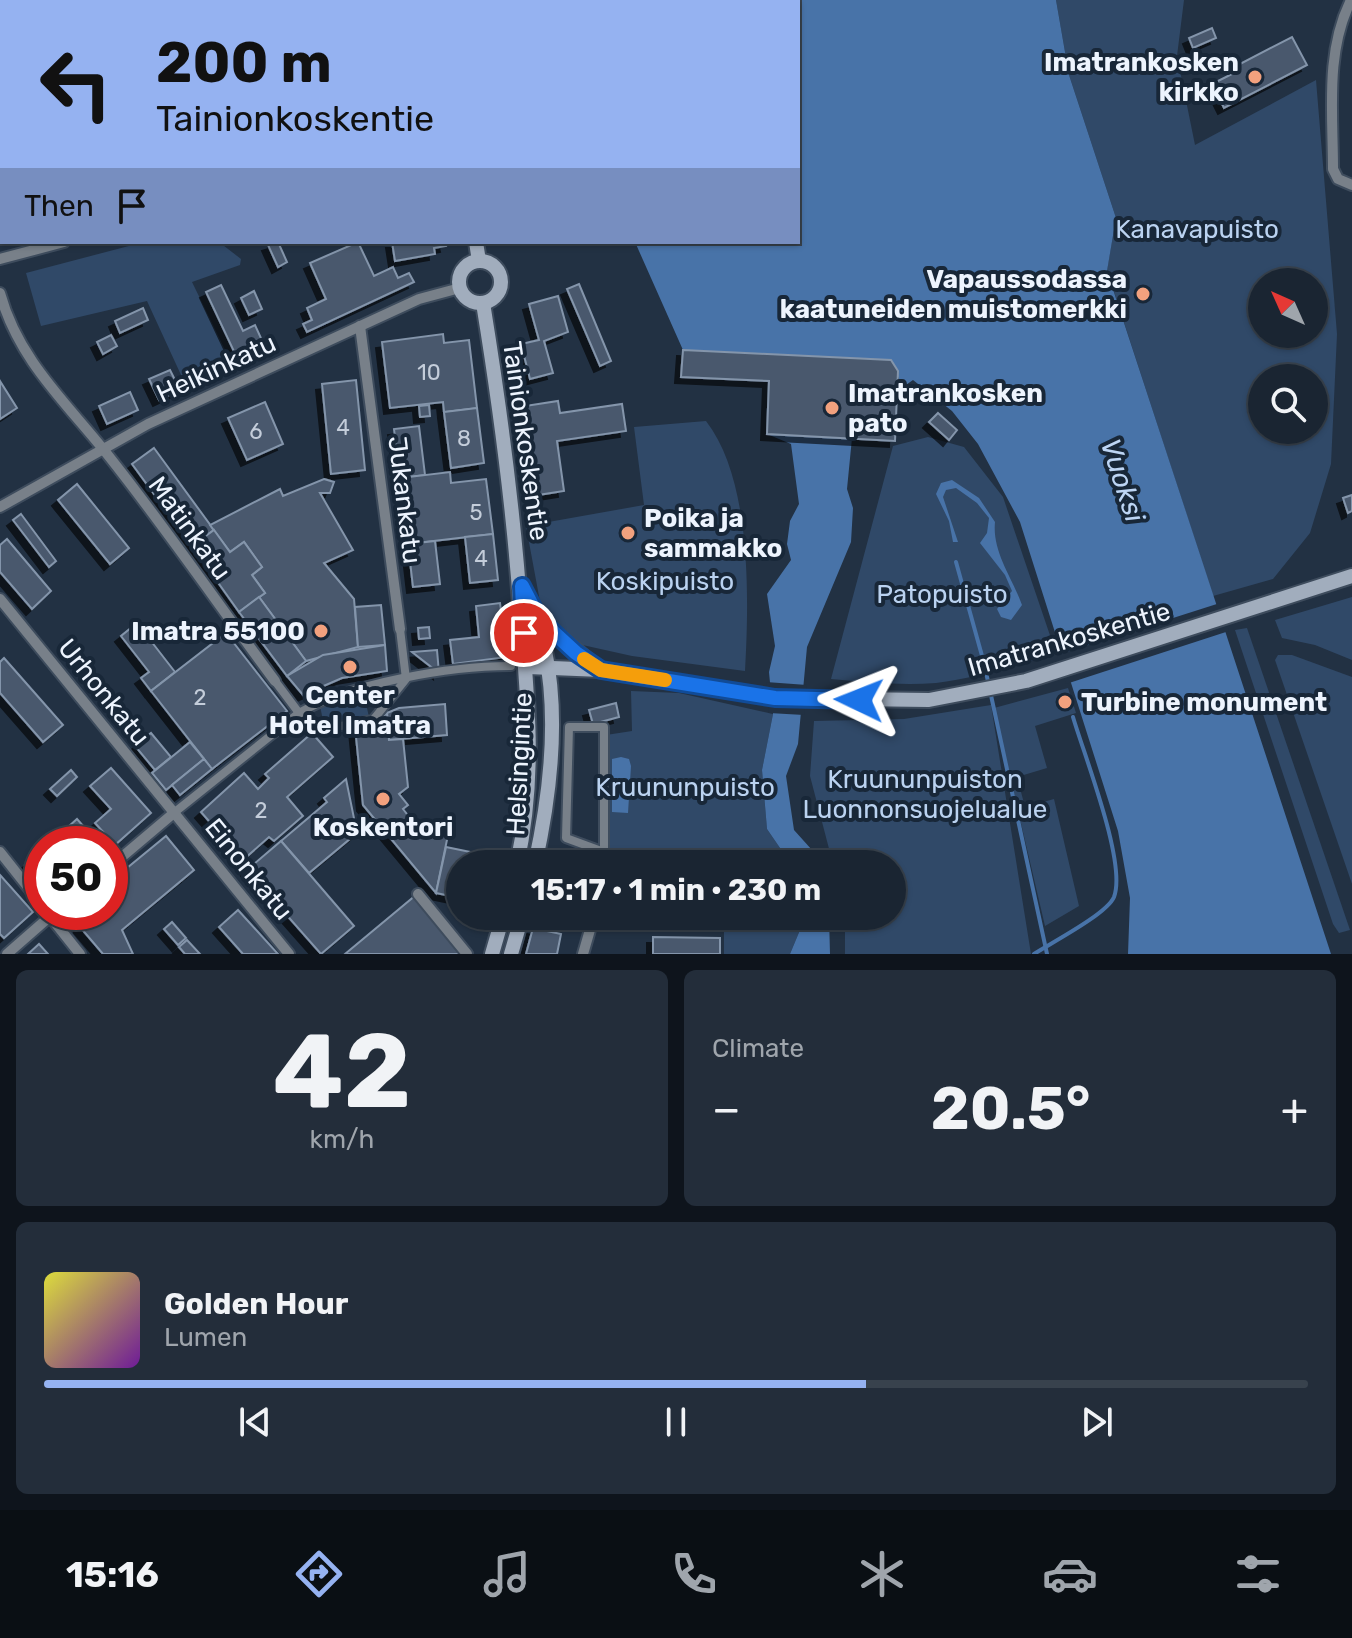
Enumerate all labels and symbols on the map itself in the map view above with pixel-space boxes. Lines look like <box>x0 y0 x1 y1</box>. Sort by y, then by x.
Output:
place label: Imatrankosken kirkko <box>1044 47 1239 108</box>
marker: Imatrankosken kirkko <box>1246 68 1264 86</box>
park label: Kanavapuisto <box>1115 214 1279 245</box>
place label: Vapaussodassa kaatuneiden muistomerkki <box>780 264 1127 325</box>
north arrow <box>1248 268 1328 348</box>
marker: Vapaussodassa kaatuneiden muistomerkki <box>1134 285 1152 303</box>
street label: Heikinkatu <box>152 327 281 410</box>
street label: Tainionkoskentie <box>496 339 555 543</box>
house number: 10 <box>417 359 441 386</box>
place label: Imatrankosken pato <box>848 378 1043 439</box>
marker: Imatrankosken pato <box>823 399 841 417</box>
house number: 4 <box>336 414 350 441</box>
house number: 6 <box>249 418 263 445</box>
house number: 8 <box>457 425 471 452</box>
street label: Jukankatu <box>381 434 428 566</box>
water label: Vuoksi <box>1094 434 1152 527</box>
street label: Matinkatu <box>142 471 237 586</box>
house number: 5 <box>469 499 483 526</box>
place label: Poika ja sammakko <box>644 503 782 564</box>
marker: Poika ja sammakko <box>619 524 637 542</box>
house number: 4 <box>474 545 488 572</box>
park label: Koskipuisto <box>596 566 734 597</box>
park label: Patopuisto <box>876 579 1008 610</box>
street label: Imatrankoskentie <box>964 596 1174 683</box>
pin <box>490 599 558 667</box>
place label: Imatra 55100 <box>131 616 305 647</box>
marker: Imatra 55100 <box>312 622 330 640</box>
street label: Urhonkatu <box>51 633 156 752</box>
marker: Center Hotel Imatra <box>341 658 359 676</box>
position arrow <box>817 658 901 742</box>
place label: Center Hotel Imatra <box>269 680 431 741</box>
house number: 2 <box>194 684 206 711</box>
place label: Turbine monument <box>1081 687 1327 718</box>
street label: Helsingintie <box>500 692 539 836</box>
marker: Turbine monument <box>1056 693 1074 711</box>
park label: Kruununpuiston Luonnonsuojelualue <box>803 764 1047 825</box>
park label: Kruununpuisto <box>595 772 775 803</box>
marker: Koskentori <box>374 790 392 808</box>
house number: 2 <box>255 797 267 824</box>
street label: Einonkatu <box>198 812 299 926</box>
place label: Koskentori <box>313 812 453 843</box>
speed limit sign: 50 <box>24 826 128 930</box>

